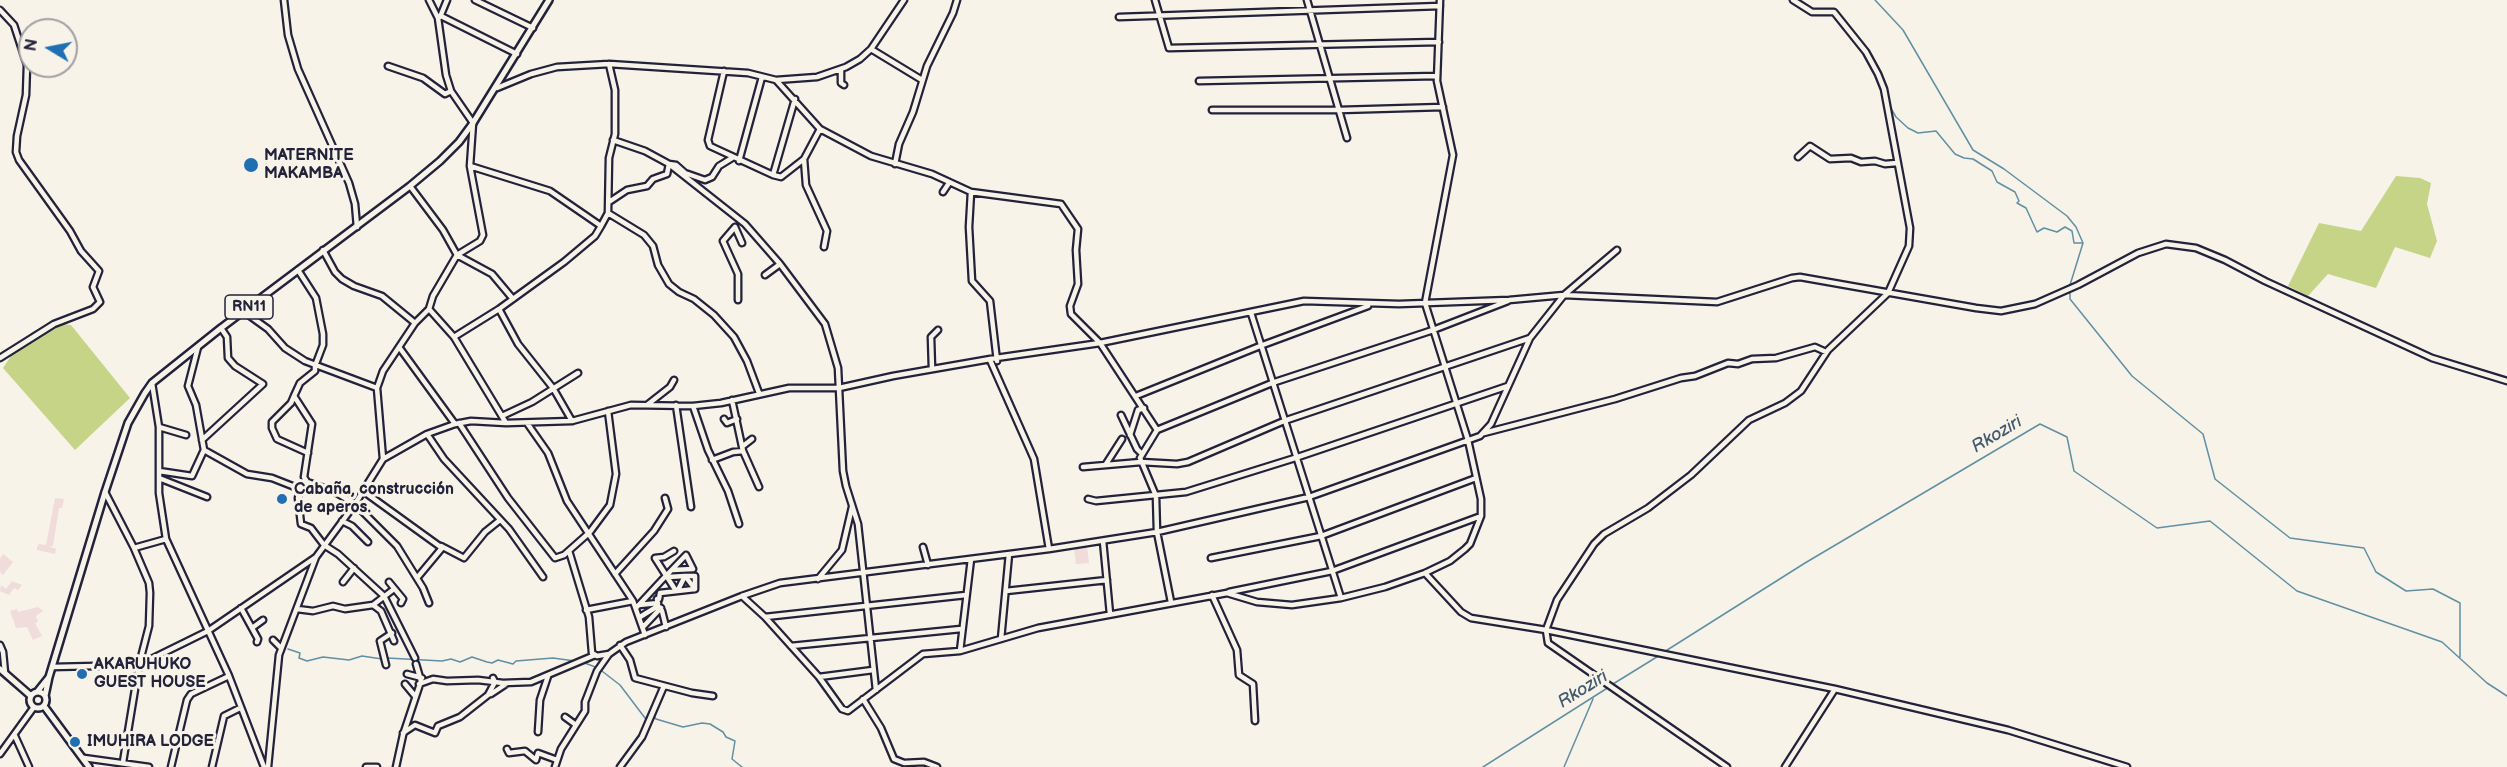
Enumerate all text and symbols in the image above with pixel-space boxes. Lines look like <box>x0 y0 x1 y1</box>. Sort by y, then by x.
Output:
north arrow <box>18 18 78 78</box>
text: N <box>21 38 42 53</box>
place label: MATERNITE MAKAMBA <box>264 146 354 184</box>
marker: MATERNITE MAKAMBA <box>242 156 260 174</box>
road number: RN11 <box>225 295 273 319</box>
water label: Rkoziri <box>1968 412 2026 458</box>
place label: Cabaña, construcción de aperos. <box>294 480 454 518</box>
marker: Cabaña, construcción de aperos. <box>275 492 289 506</box>
place label: AKARUHUKO GUEST HOUSE <box>94 655 206 693</box>
water label: Rkoziri <box>1554 666 1612 714</box>
marker: AKARUHUKO GUEST HOUSE <box>75 667 89 681</box>
place label: IMUHIRA LODGE <box>87 732 214 752</box>
marker: IMUHIRA LODGE <box>68 735 82 749</box>

